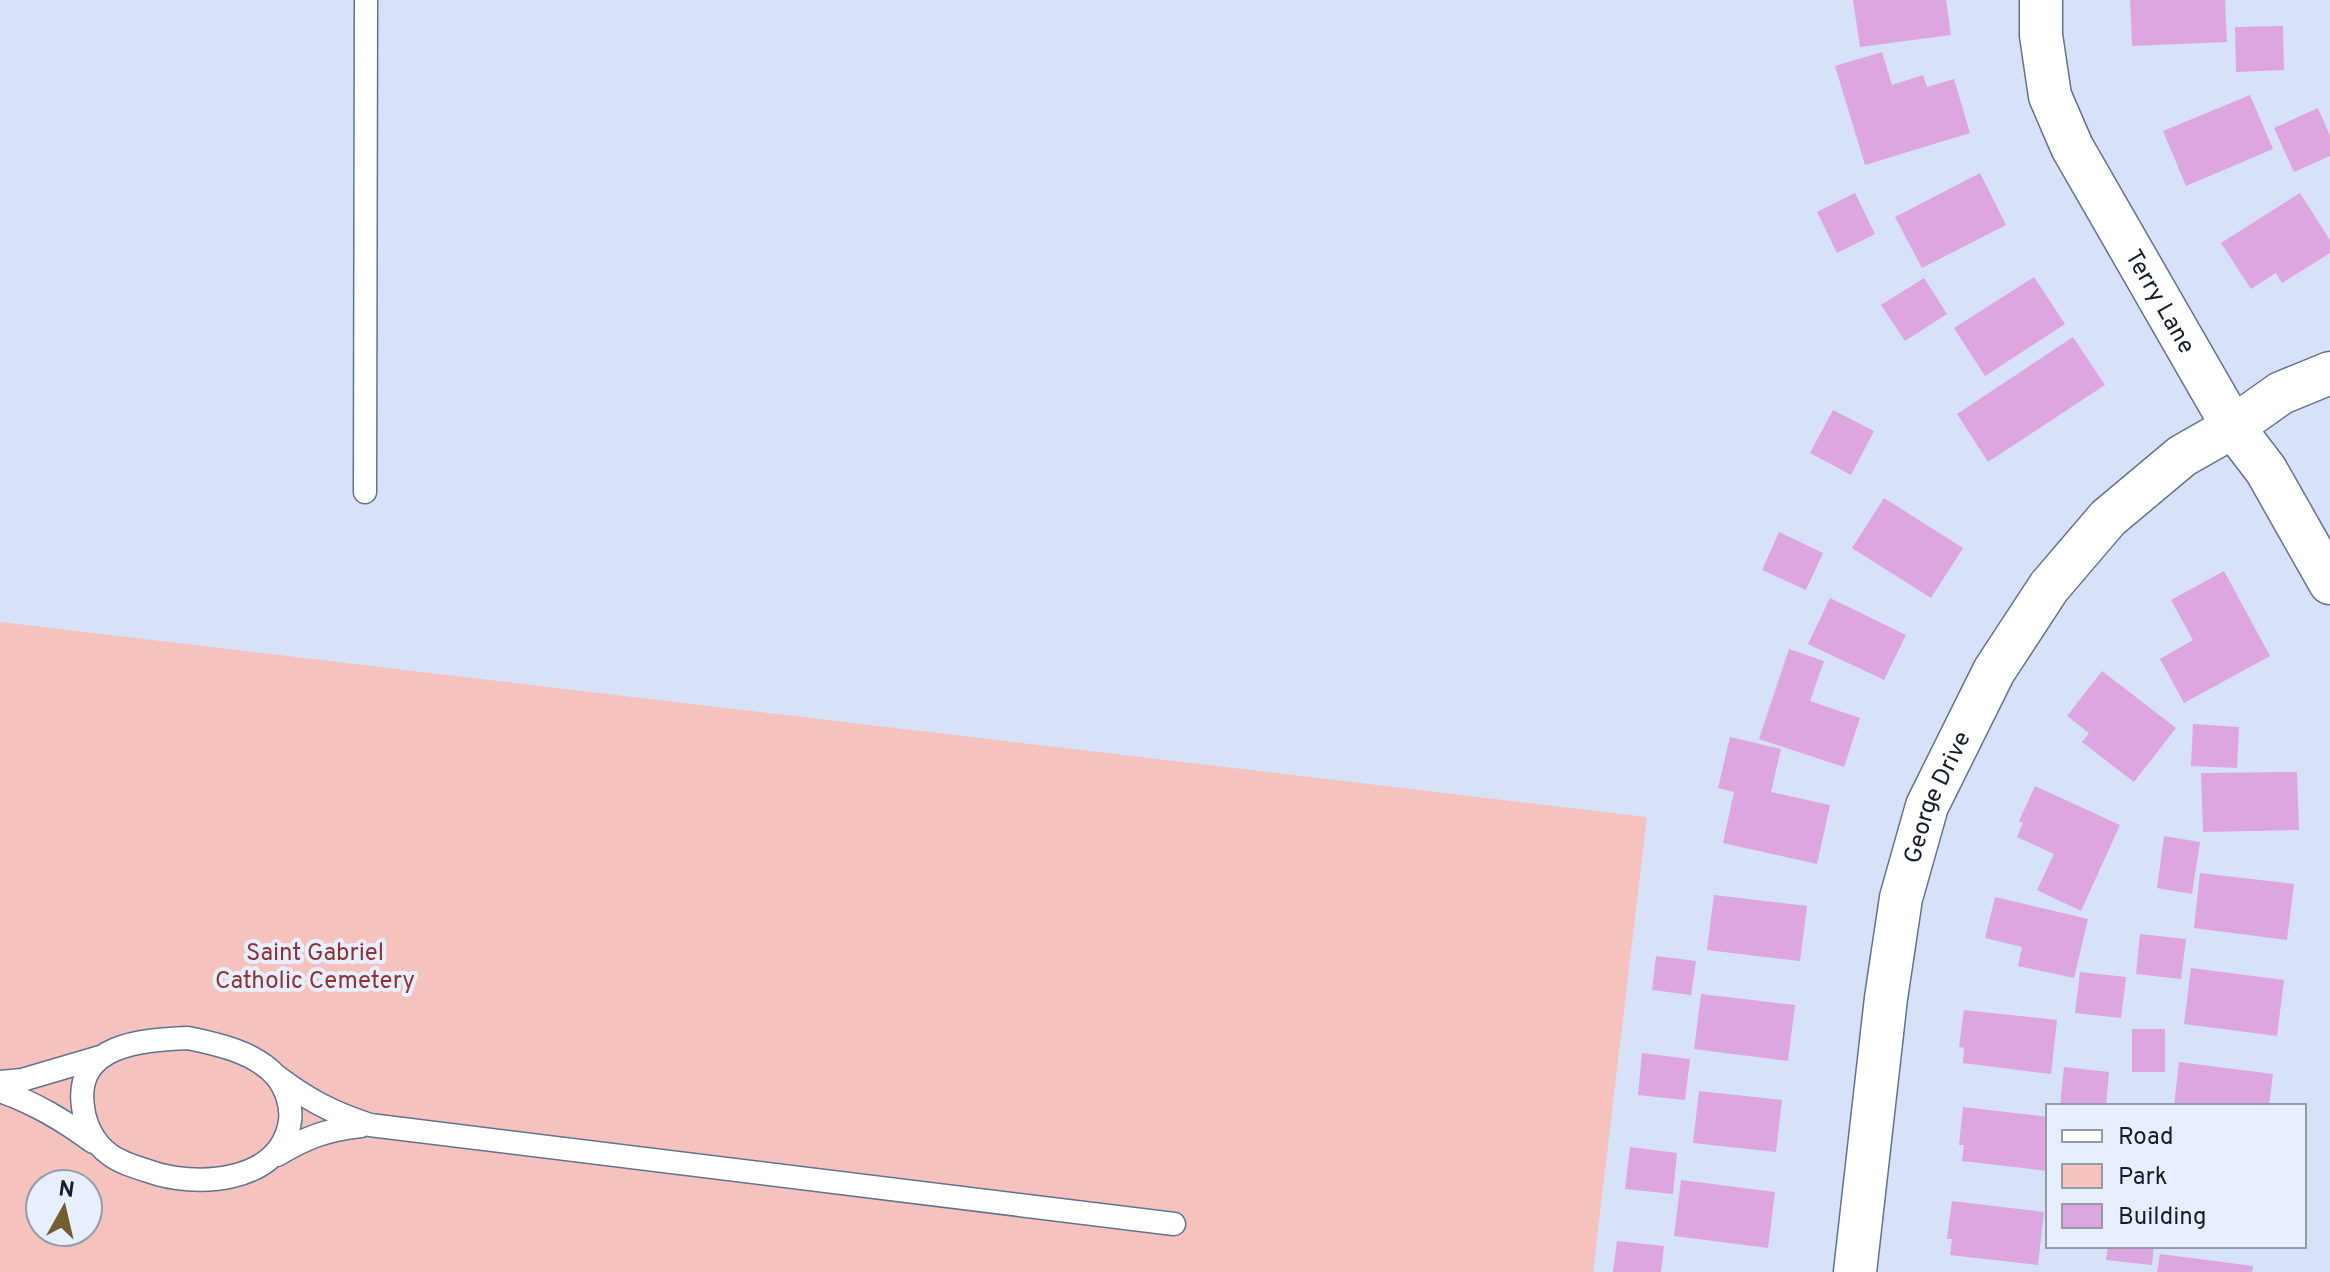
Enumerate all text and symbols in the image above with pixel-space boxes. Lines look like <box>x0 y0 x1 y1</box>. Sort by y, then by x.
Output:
street label: Terry Lane <box>2117 245 2201 360</box>
street label: George Drive <box>1898 727 1979 867</box>
park label: Saint Gabriel Catholic Cemetery <box>215 939 415 997</box>
legend <box>2046 1104 2306 1248</box>
text: Road <box>2118 1123 2174 1153</box>
text: Park <box>2118 1163 2168 1193</box>
north arrow <box>24 1168 104 1248</box>
text: N <box>57 1176 76 1205</box>
text: Building <box>2118 1203 2207 1233</box>

